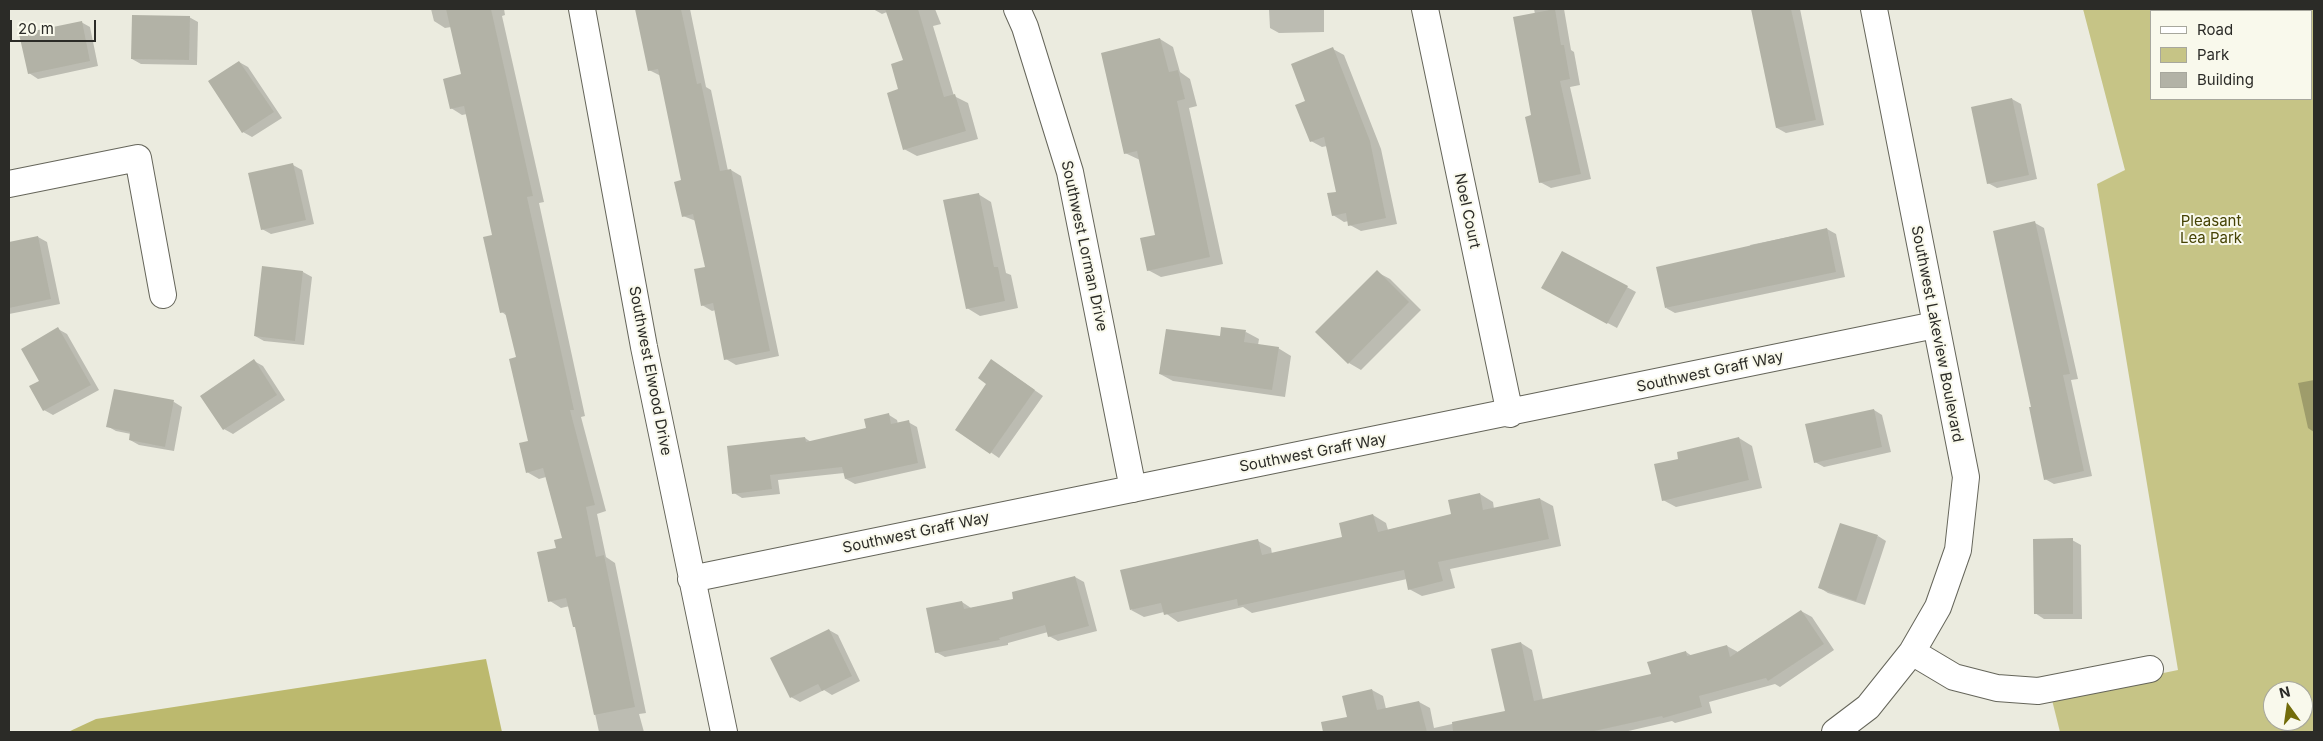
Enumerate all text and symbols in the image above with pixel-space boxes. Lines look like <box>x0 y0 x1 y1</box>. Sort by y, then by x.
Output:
scale bar <box>12 10 99 42</box>
legend <box>2150 10 2313 100</box>
text: 20 m <box>18 19 54 38</box>
text: Road <box>2197 20 2233 39</box>
text: Park <box>2197 45 2229 64</box>
text: Building <box>2197 70 2254 89</box>
street label: Southwest Lorman Drive <box>1057 159 1111 333</box>
street label: Noel Court <box>1450 172 1484 250</box>
park label: Pleasant Lea Park <box>2180 212 2242 247</box>
street label: Southwest Lakeview Boulevard <box>1907 224 1967 444</box>
street label: Southwest Elwood Drive <box>625 285 675 457</box>
street label: Southwest Graff Way <box>1635 348 1785 396</box>
street label: Southwest Graff Way <box>1238 430 1388 476</box>
street label: Southwest Graff Way <box>841 509 991 557</box>
north arrow <box>2263 681 2313 731</box>
text: N <box>2277 682 2292 701</box>

